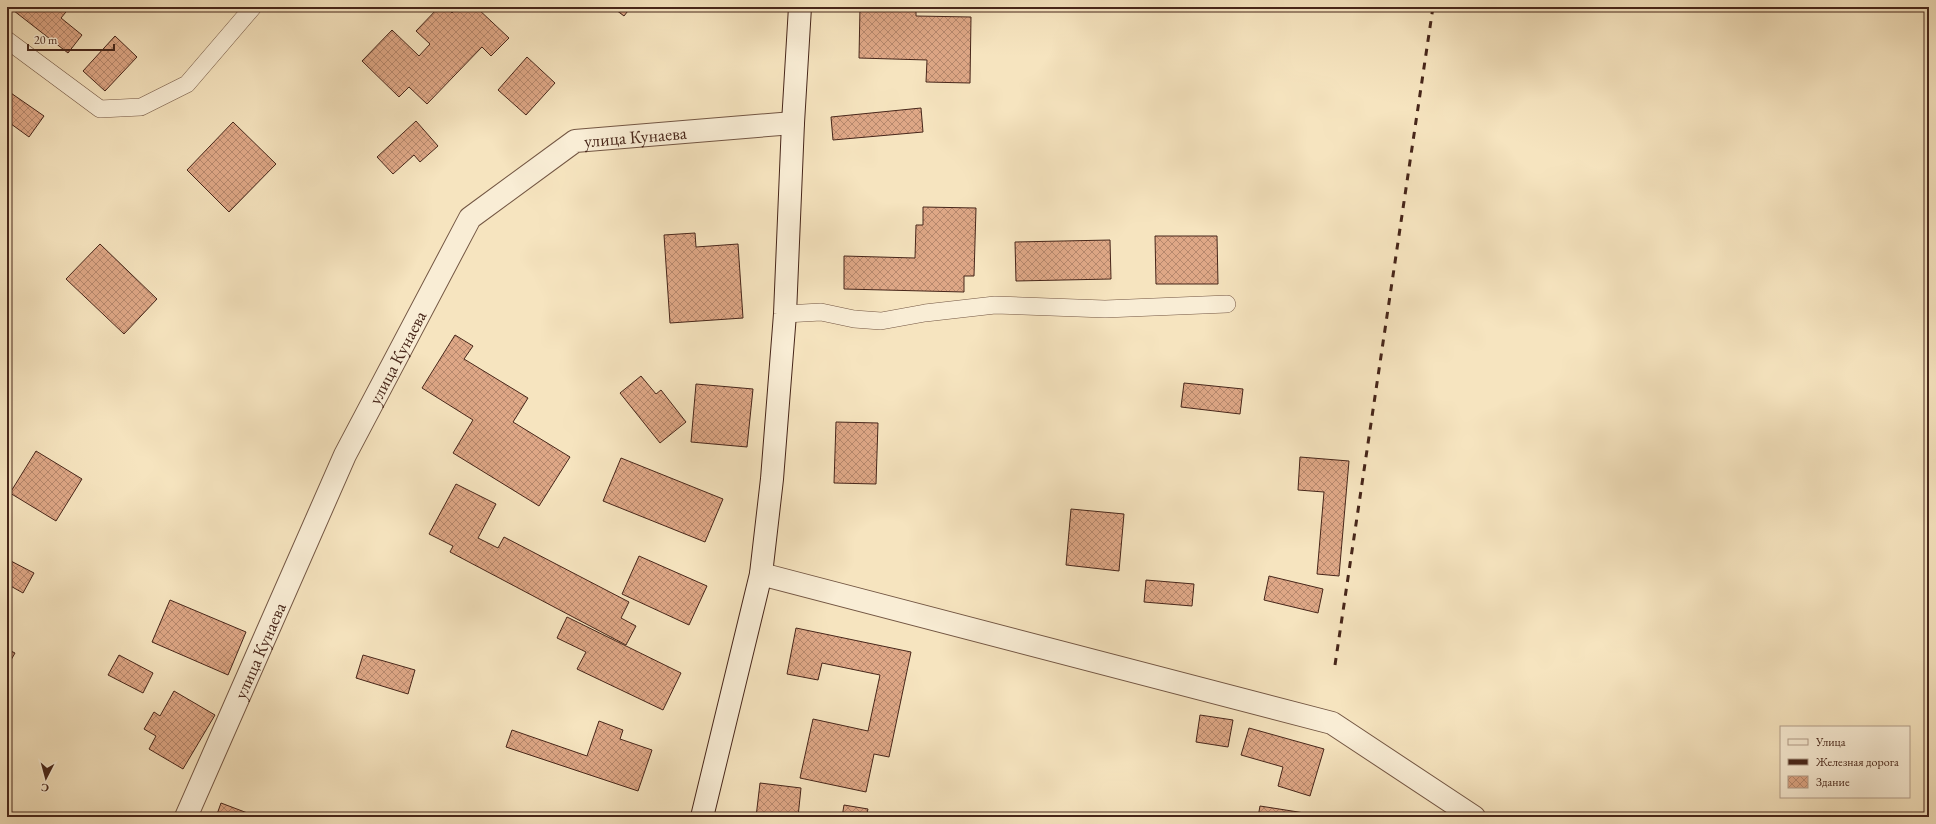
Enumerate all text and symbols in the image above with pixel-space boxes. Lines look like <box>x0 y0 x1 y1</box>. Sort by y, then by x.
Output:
scale bar <box>28 26 114 52</box>
text: 20 m <box>34 32 58 48</box>
street label: улица Кунаева <box>583 120 688 152</box>
street label: улица Кунаева <box>362 305 431 408</box>
street label: улица Кунаева <box>228 598 291 702</box>
legend <box>1780 726 1910 798</box>
text: Улица <box>1815 734 1846 750</box>
text: Железная дорога <box>1815 754 1899 770</box>
north arrow <box>26 758 66 798</box>
text: Здание <box>1816 774 1850 790</box>
text: С <box>40 781 50 795</box>

